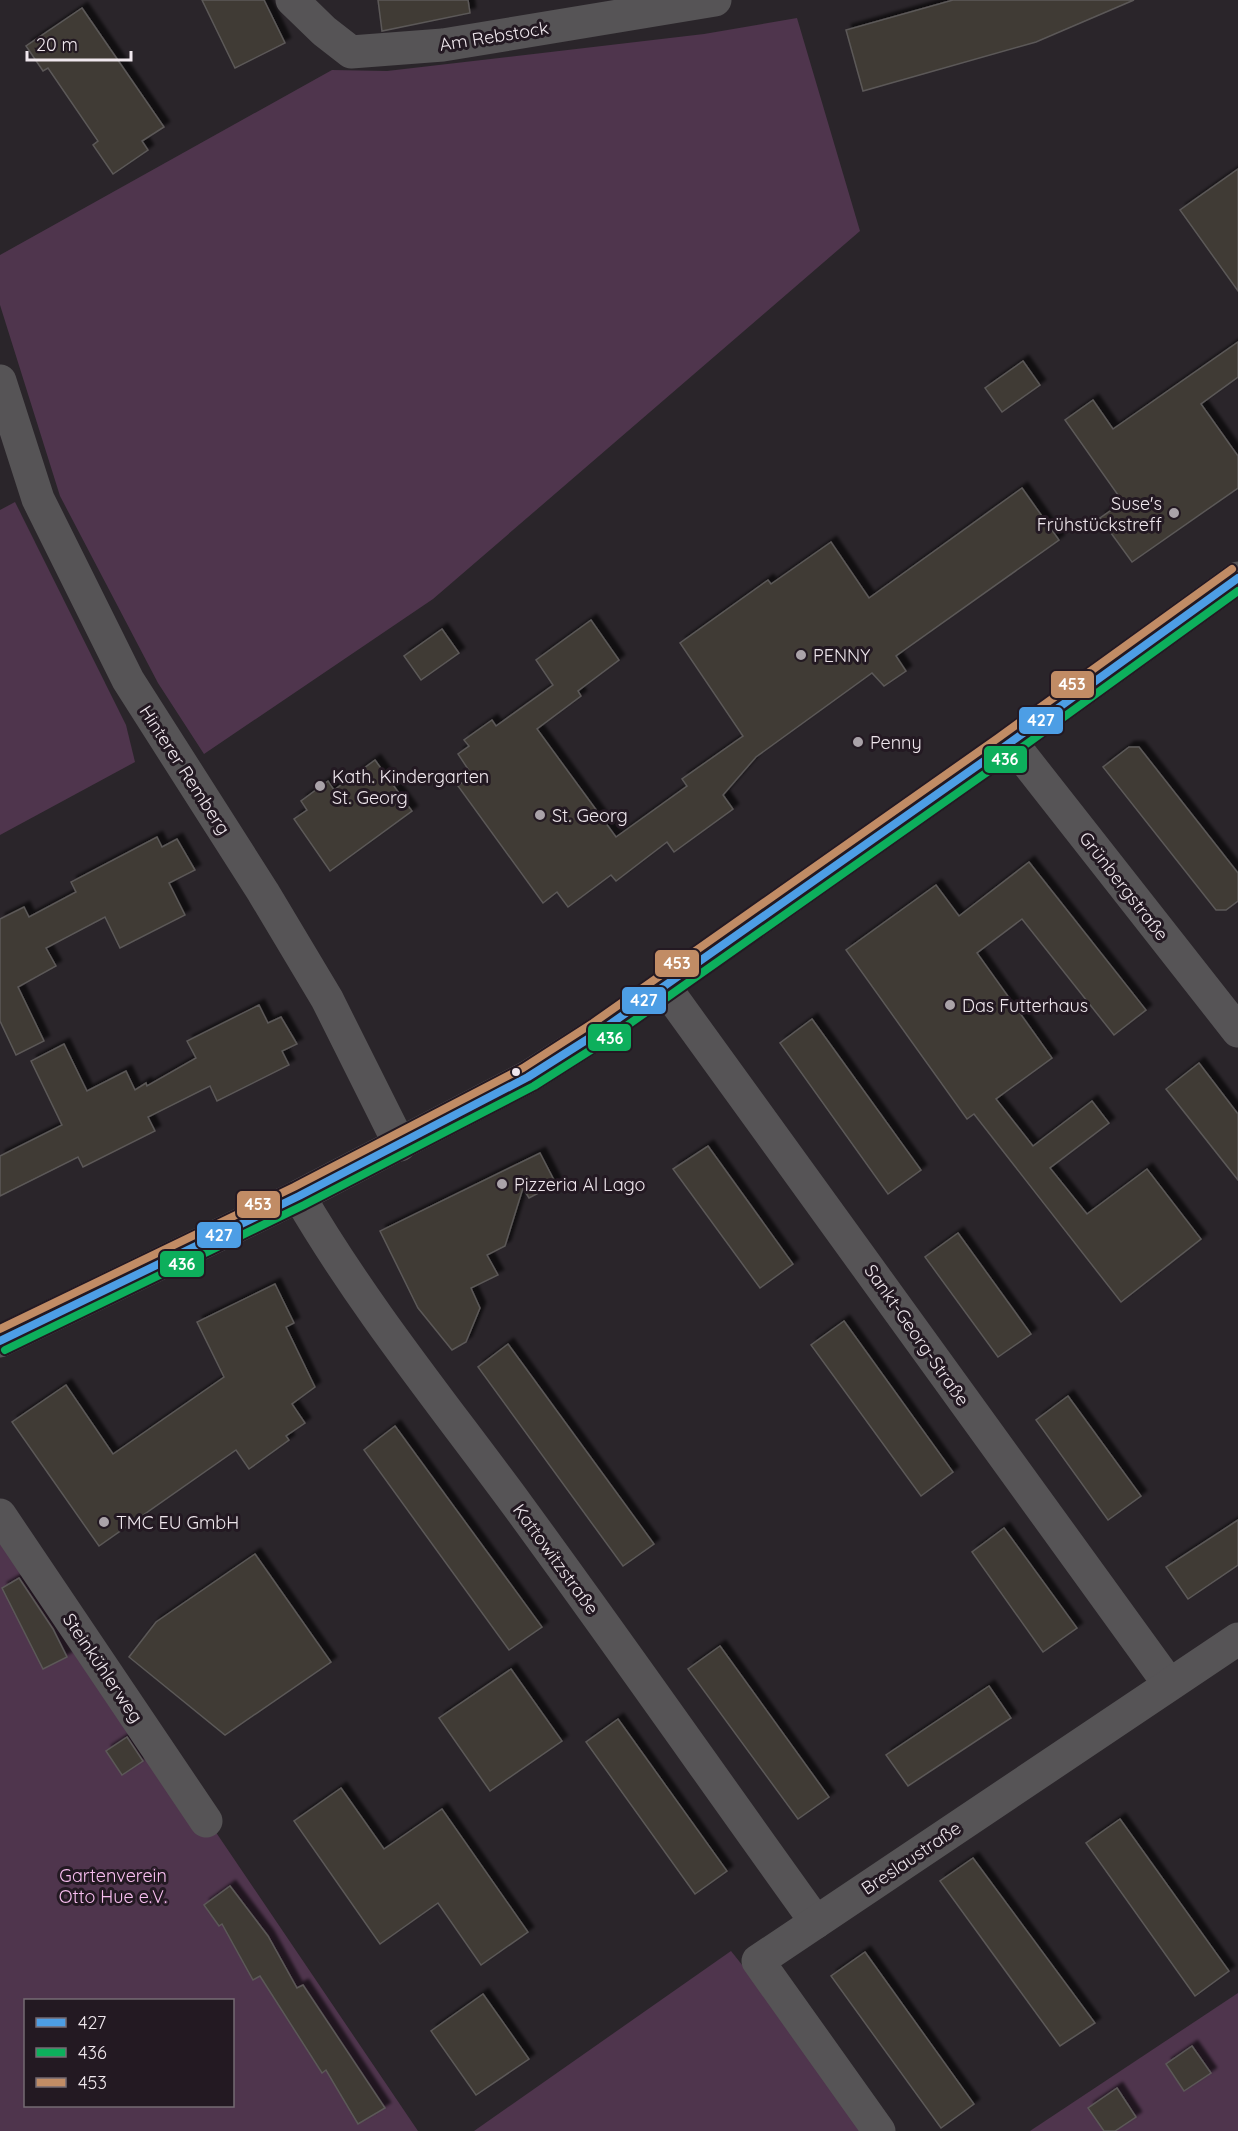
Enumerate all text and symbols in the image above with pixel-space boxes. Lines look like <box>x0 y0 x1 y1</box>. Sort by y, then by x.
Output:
street label: Am Rebstock <box>438 16 550 56</box>
scale bar <box>27 24 130 62</box>
text: 20 m <box>36 33 78 56</box>
place label: Suse's Frühstückstreff <box>1037 492 1162 536</box>
marker: Suse's Frühstückstreff <box>1167 506 1181 520</box>
place label: PENNY <box>813 644 870 667</box>
marker: PENNY <box>794 648 808 662</box>
line badge: 453 <box>1050 670 1095 699</box>
text: 453 <box>1058 674 1086 694</box>
street label: Hinterer Remberg <box>135 701 235 839</box>
line badge: 427 <box>1018 706 1064 735</box>
text: 427 <box>1027 710 1055 730</box>
place label: Penny <box>870 731 922 754</box>
marker: Penny <box>851 735 865 749</box>
line badge: 436 <box>983 745 1028 774</box>
text: 436 <box>992 749 1019 769</box>
place label: Kath. Kindergarten St. Georg <box>332 765 489 809</box>
marker: Kath. Kindergarten St. Georg <box>313 779 327 793</box>
place label: St. Georg <box>552 804 628 827</box>
marker: St. Georg <box>533 808 547 822</box>
street label: Grünbergstraße <box>1074 827 1174 945</box>
line badge: 453 <box>654 949 700 978</box>
text: 453 <box>663 953 691 973</box>
line badge: 427 <box>621 986 667 1015</box>
text: 427 <box>630 990 658 1010</box>
place label: Das Futterhaus <box>962 994 1088 1017</box>
marker: Das Futterhaus <box>943 998 957 1012</box>
line badge: 436 <box>587 1023 632 1052</box>
text: 436 <box>597 1028 624 1048</box>
unlabelled marker <box>510 1066 522 1078</box>
place label: Pizzeria Al Lago <box>514 1173 645 1196</box>
marker: Pizzeria Al Lago <box>495 1177 509 1191</box>
line badge: 453 <box>236 1190 281 1219</box>
text: 453 <box>244 1194 272 1214</box>
line badge: 427 <box>196 1221 242 1249</box>
text: 427 <box>205 1225 233 1245</box>
line badge: 436 <box>159 1250 205 1278</box>
text: 436 <box>169 1254 196 1274</box>
street label: Sankt-Georg-Straße <box>860 1260 974 1410</box>
street label: Kattowitzstraße <box>508 1499 604 1619</box>
place label: TMC EU GmbH <box>116 1511 239 1534</box>
marker: TMC EU GmbH <box>97 1515 111 1529</box>
street label: Steinkühlerweg <box>58 1609 148 1727</box>
street label: Breslaustraße <box>857 1816 965 1900</box>
park label: Gartenverein Otto Hue e.V. <box>59 1864 167 1908</box>
legend <box>24 1999 234 2107</box>
text: 427 <box>78 2011 106 2034</box>
text: 436 <box>78 2041 107 2064</box>
text: 453 <box>78 2071 107 2094</box>

